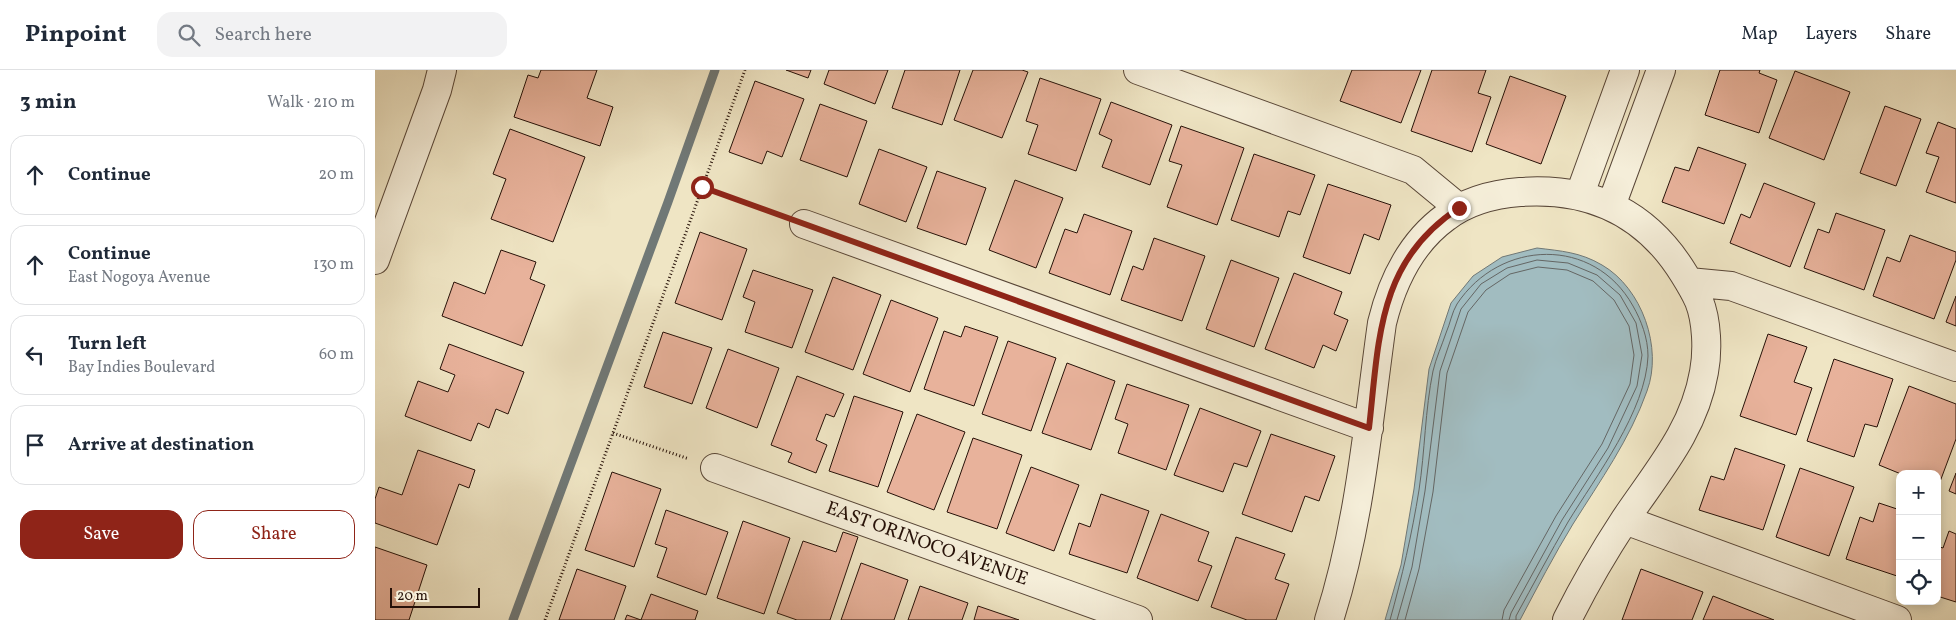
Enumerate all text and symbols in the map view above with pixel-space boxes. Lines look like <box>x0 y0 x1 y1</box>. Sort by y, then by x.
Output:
search box <box>157 12 507 57</box>
text: Pinpoint <box>25 18 127 52</box>
icon: search <box>175 21 203 49</box>
text: Search here <box>215 22 312 48</box>
text: Map <box>1741 22 1777 47</box>
text: Layers <box>1805 22 1857 47</box>
text: Share <box>1885 22 1931 47</box>
text: 3 min <box>20 88 76 117</box>
text: Walk · 210 m <box>267 92 355 114</box>
icon: ahead <box>21 161 49 189</box>
text: Continue <box>68 162 151 188</box>
text: 20 m <box>319 164 354 186</box>
route start <box>691 176 714 199</box>
route end <box>1448 197 1471 220</box>
text: Continue <box>68 241 151 267</box>
icon: ahead <box>21 251 49 279</box>
text: 130 m <box>313 254 354 276</box>
text: East Nogoya Avenue <box>68 267 210 289</box>
text: Turn left <box>68 331 147 357</box>
icon: left <box>21 341 49 369</box>
text: 60 m <box>319 344 354 366</box>
text: Bay Indies Boulevard <box>68 357 215 379</box>
icon: arrive <box>21 431 49 459</box>
text: Arrive at destination <box>68 432 254 458</box>
map controls <box>1896 470 1941 605</box>
button: + <box>1896 470 1941 515</box>
street label: EAST ORINOCO AVENUE <box>822 495 1032 593</box>
button: Save <box>20 510 183 559</box>
button: Share <box>193 510 355 559</box>
button: − <box>1896 515 1941 560</box>
button: locate <box>1896 560 1941 605</box>
scale bar <box>390 585 480 608</box>
text: 20 m <box>397 587 428 606</box>

